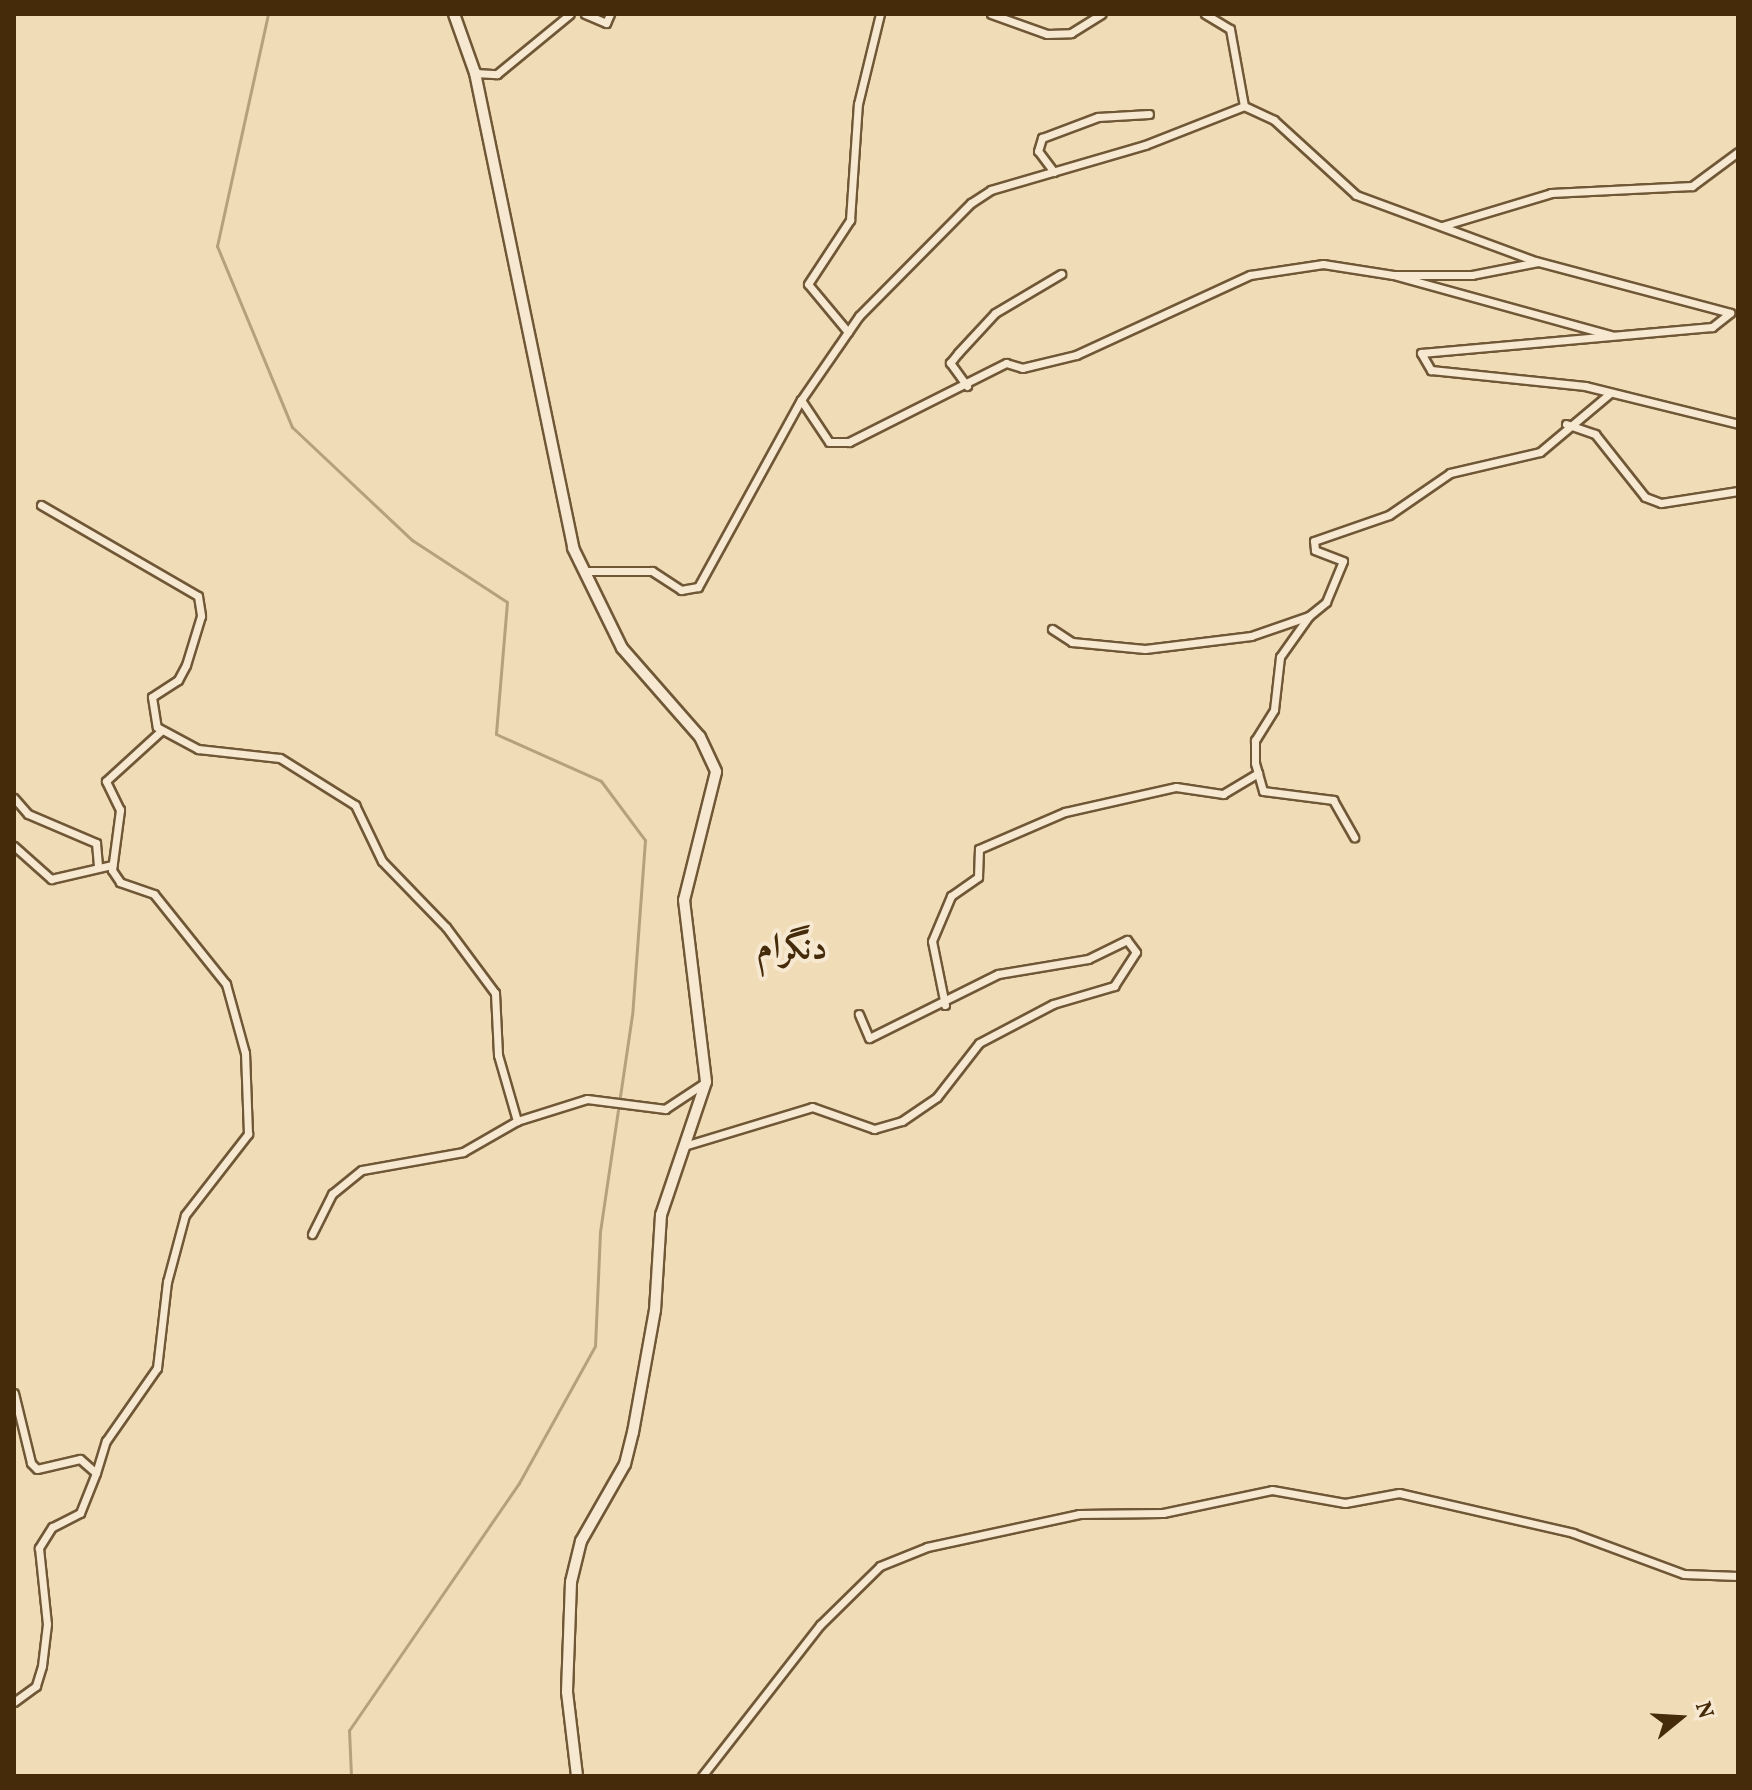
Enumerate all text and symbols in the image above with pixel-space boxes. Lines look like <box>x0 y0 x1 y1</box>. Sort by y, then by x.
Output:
district label: دنگرام <box>757 928 827 972</box>
north arrow <box>1640 1678 1720 1758</box>
text: N <box>1686 1698 1721 1723</box>

